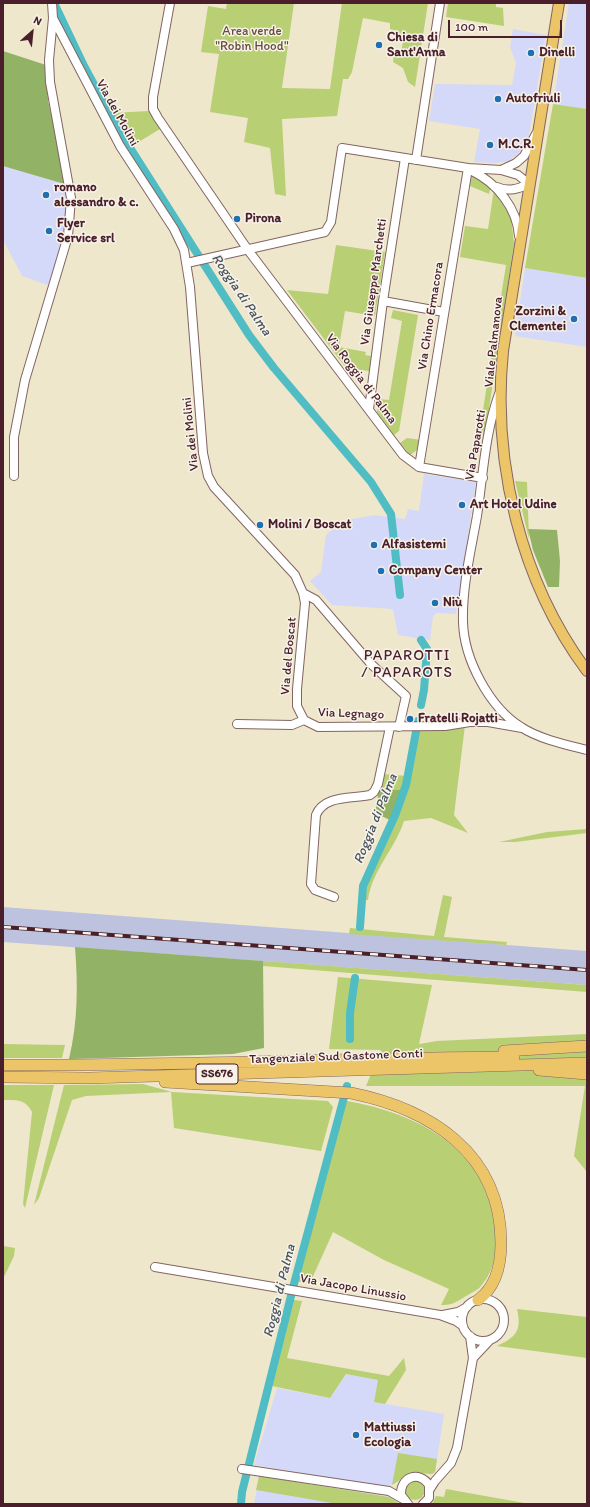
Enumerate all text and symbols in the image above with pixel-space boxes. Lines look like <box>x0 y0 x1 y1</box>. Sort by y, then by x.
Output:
north arrow <box>12 12 52 52</box>
scale bar <box>450 12 564 38</box>
text: N <box>31 13 44 28</box>
text: 100 m <box>455 20 488 34</box>
park label: Area verde "Robin Hood" <box>215 24 289 55</box>
place label: Chiesa di Sant'Anna <box>387 30 446 61</box>
marker: Chiesa di Sant'Anna <box>374 40 384 50</box>
place label: Dinelli <box>539 45 575 61</box>
marker: Dinelli <box>526 48 536 58</box>
street label: Via dei Molini <box>92 77 142 149</box>
place label: Autofriuli <box>506 91 560 107</box>
marker: Autofriuli <box>493 94 503 104</box>
place label: M.C.R. <box>498 137 534 153</box>
marker: M.C.R. <box>485 140 495 150</box>
place label: romano alessandro & c. <box>54 180 139 211</box>
marker: romano alessandro & c. <box>41 190 51 200</box>
place label: Pirona <box>245 211 281 227</box>
marker: Pirona <box>232 214 242 224</box>
place label: Flyer Service srl <box>57 216 115 247</box>
street label: Via Giuseppe Marchetti <box>357 218 391 346</box>
marker: Flyer Service srl <box>44 226 54 236</box>
water label: Roggia di Palma <box>207 251 275 339</box>
street label: Via Chino Ermacora <box>415 261 447 371</box>
street label: Viale Palmanova <box>481 296 507 388</box>
place label: Zorzini & Clementei <box>509 304 566 335</box>
marker: Zorzini & Clementei <box>569 314 579 324</box>
street label: Via Roggia di Palma <box>322 331 400 427</box>
street label: Via dei Molini <box>179 396 203 472</box>
street label: Via Paparotti <box>462 408 490 482</box>
place label: Art Hotel Udine <box>470 497 557 513</box>
marker: Art Hotel Udine <box>457 500 467 510</box>
place label: Molini / Boscat <box>268 517 351 533</box>
marker: Molini / Boscat <box>255 520 265 530</box>
place label: Alfasistemi <box>382 537 446 553</box>
marker: Alfasistemi <box>369 540 379 550</box>
place label: Company Center <box>389 563 482 579</box>
marker: Company Center <box>376 566 386 576</box>
place label: Niù <box>443 595 462 611</box>
marker: Niù <box>430 598 440 608</box>
street label: Via del Boscat <box>278 616 300 696</box>
district label: PAPAROTTI / PAPAROTS <box>361 647 453 682</box>
street label: Via Legnago <box>318 705 384 723</box>
place label: Fratelli Rojatti <box>418 711 498 727</box>
marker: Fratelli Rojatti <box>405 714 415 724</box>
water label: Roggia di Palma <box>350 772 402 866</box>
street label: Tangenziale Sud Gastone Conti <box>249 1046 423 1068</box>
road number: SS676 <box>196 1064 238 1084</box>
water label: Roggia di Palma <box>260 1243 300 1339</box>
street label: Via Jacopo Linussio <box>299 1271 407 1305</box>
place label: Mattiussi Ecologia <box>364 1420 416 1451</box>
marker: Mattiussi Ecologia <box>351 1430 361 1440</box>

